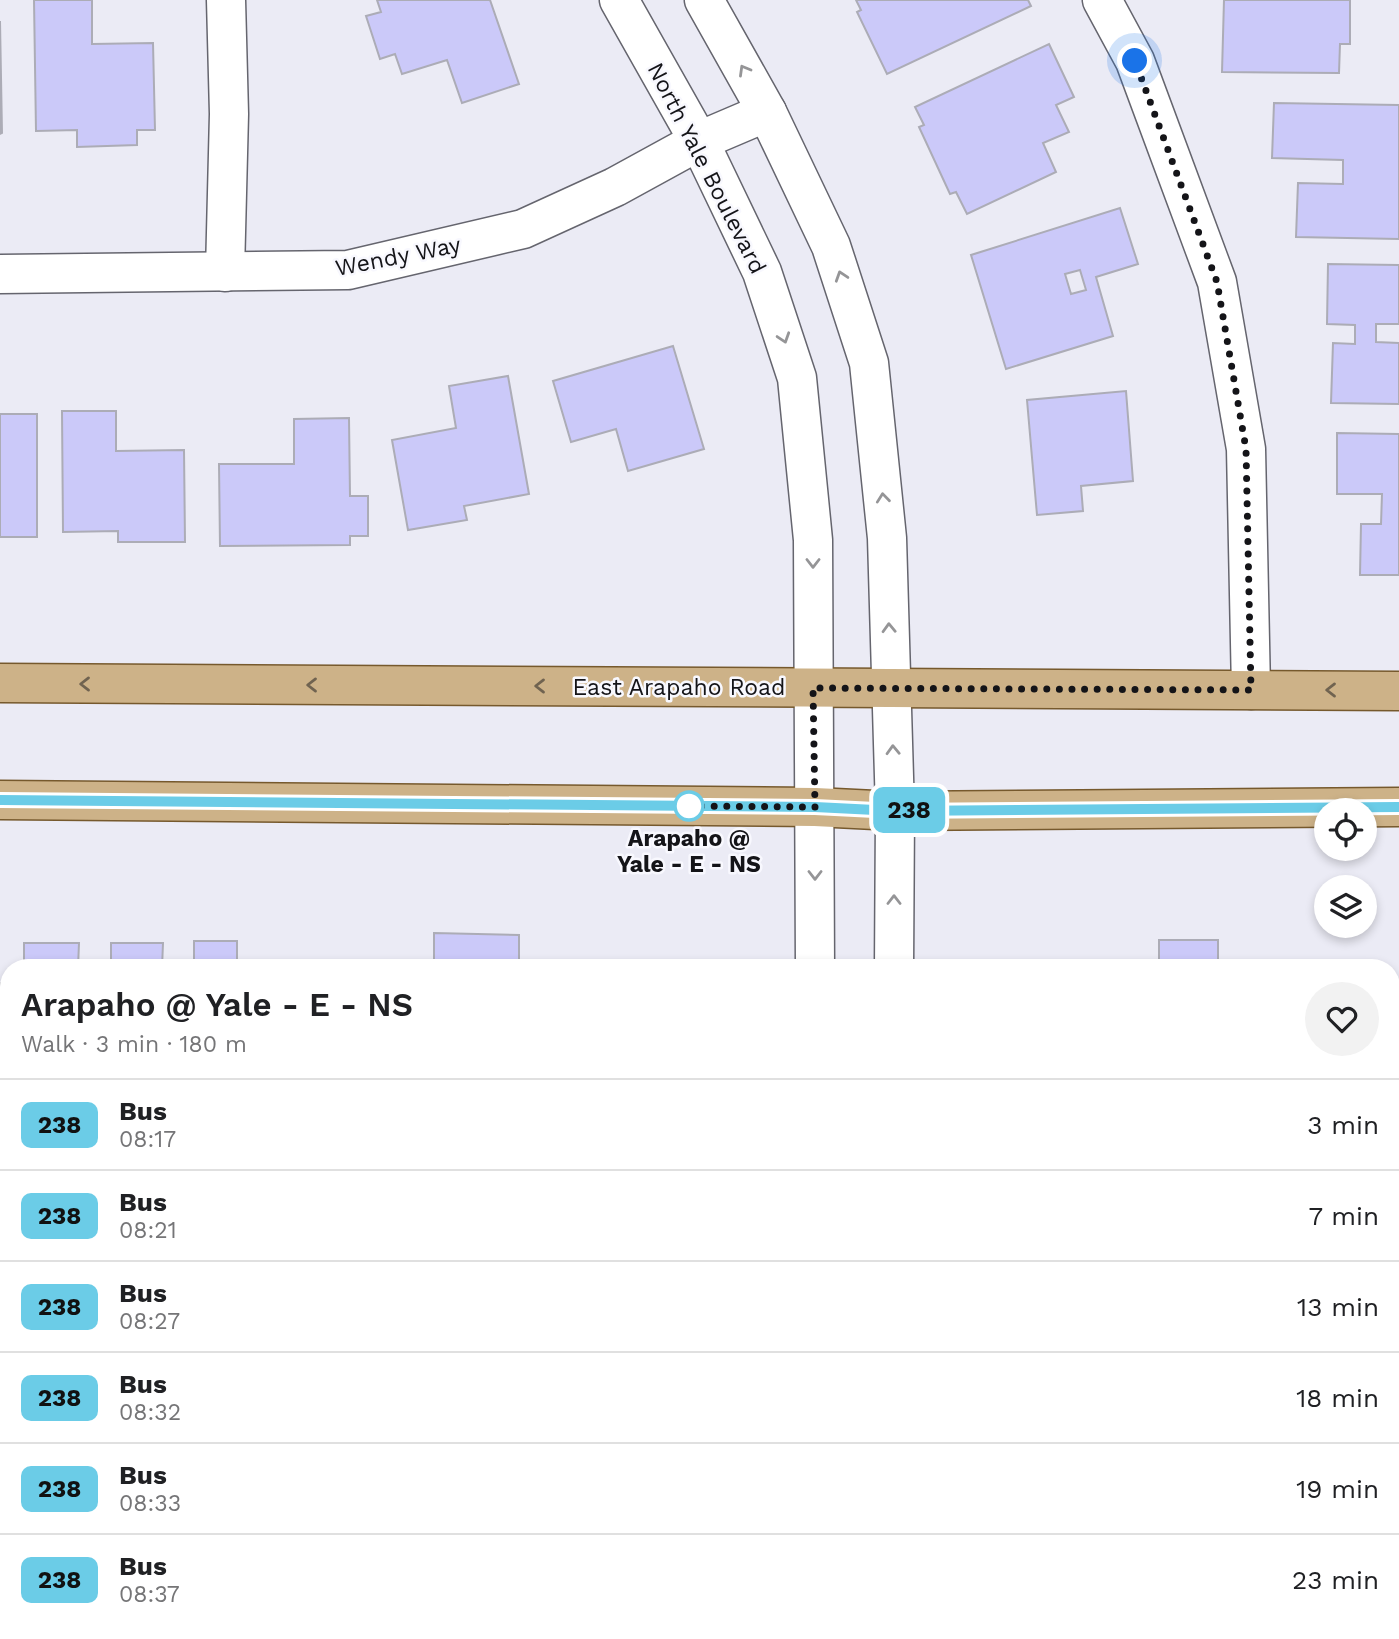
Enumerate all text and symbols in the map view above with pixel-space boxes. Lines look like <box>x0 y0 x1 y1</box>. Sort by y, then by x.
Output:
your location <box>1117 43 1152 78</box>
street label: North Yale Boulevard <box>642 58 772 278</box>
one-way arrow <box>739 65 752 78</box>
street label: Wendy Way <box>333 231 463 282</box>
one-way arrow <box>835 270 849 282</box>
one-way arrow <box>776 331 790 344</box>
one-way arrow <box>876 492 891 503</box>
one-way arrow <box>805 558 821 568</box>
one-way arrow <box>882 622 897 633</box>
street label: East Arapaho Road <box>572 674 786 701</box>
one-way arrow <box>79 676 90 691</box>
one-way arrow <box>307 677 317 693</box>
one-way arrow <box>534 679 545 694</box>
one-way arrow <box>1325 683 1336 698</box>
one-way arrow <box>885 744 901 755</box>
line badge: 238 <box>869 787 949 833</box>
marker: Arapaho @ Yale - E - NS <box>674 791 704 821</box>
text: 238 <box>887 796 931 824</box>
map controls <box>1314 798 1377 938</box>
button: locate <box>1314 798 1377 861</box>
place label: Arapaho @ Yale - E - NS <box>617 825 761 878</box>
one-way arrow <box>807 870 823 881</box>
button: layers <box>1314 875 1377 938</box>
one-way arrow <box>886 894 902 904</box>
button: heart <box>1305 982 1379 1056</box>
text: Arapaho @ Yale - E - NS <box>21 985 413 1024</box>
text: Walk · 3 min · 180 m <box>21 1031 247 1058</box>
text: Bus <box>119 1096 167 1126</box>
text: 3 min <box>1307 1110 1379 1140</box>
text: 238 <box>38 1111 81 1139</box>
text: 08:17 <box>119 1126 176 1153</box>
text: Bus <box>119 1187 167 1217</box>
text: 7 min <box>1309 1201 1379 1231</box>
text: 238 <box>38 1202 81 1230</box>
text: 08:21 <box>119 1217 177 1244</box>
text: Bus <box>119 1278 167 1308</box>
text: 13 min <box>1297 1292 1379 1322</box>
text: 238 <box>38 1293 81 1321</box>
text: 08:27 <box>119 1308 180 1335</box>
text: Bus <box>119 1369 167 1399</box>
text: 18 min <box>1296 1383 1379 1413</box>
text: 238 <box>38 1384 81 1412</box>
text: 08:32 <box>119 1399 181 1426</box>
text: Bus <box>119 1460 167 1490</box>
text: 19 min <box>1296 1474 1379 1504</box>
text: 238 <box>38 1475 81 1503</box>
text: 08:33 <box>119 1490 181 1517</box>
text: Bus <box>119 1551 167 1581</box>
text: 23 min <box>1292 1565 1379 1595</box>
text: 238 <box>38 1566 81 1594</box>
text: 08:37 <box>119 1581 180 1608</box>

